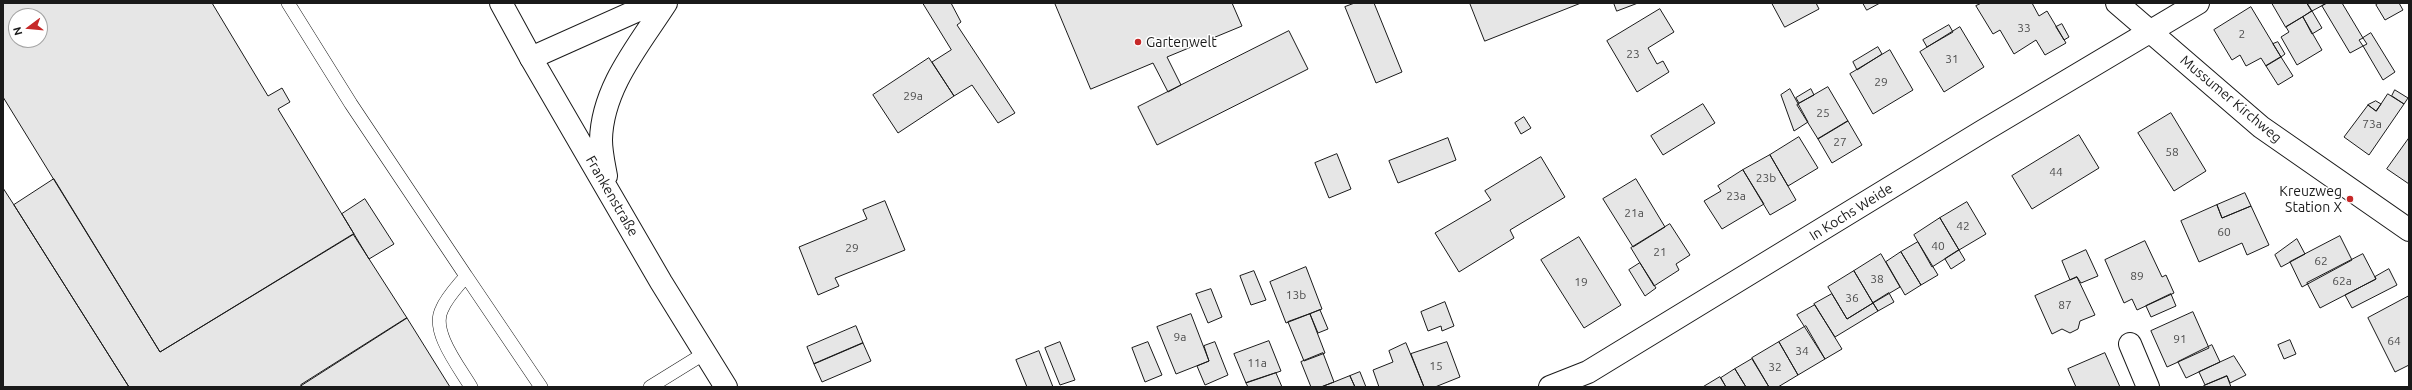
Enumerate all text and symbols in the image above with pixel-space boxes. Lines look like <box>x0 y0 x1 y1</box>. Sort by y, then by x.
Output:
north arrow <box>8 8 48 48</box>
house number: 33 <box>2017 21 2031 35</box>
text: N <box>11 25 24 37</box>
house number: 2 <box>2239 27 2245 41</box>
place label: Gartenwelt <box>1146 34 1217 50</box>
marker: Gartenwelt <box>1133 37 1143 47</box>
house number: 23 <box>1626 47 1640 61</box>
house number: 31 <box>1945 52 1959 66</box>
street label: Mussumer Kirchweg <box>2177 52 2285 146</box>
house number: 29 <box>1874 75 1888 89</box>
house number: 29a <box>903 89 923 103</box>
house number: 25 <box>1816 106 1830 120</box>
house number: 73a <box>2362 117 2382 131</box>
house number: 27 <box>1833 135 1847 149</box>
house number: 58 <box>2165 145 2179 159</box>
street label: Frankenstraße <box>582 153 642 239</box>
house number: 44 <box>2049 165 2063 179</box>
house number: 23b <box>1756 171 1776 185</box>
street label: In Kochs Weide <box>1806 180 1896 244</box>
place label: Kreuzweg Station X <box>2279 183 2342 216</box>
house number: 23a <box>1726 189 1746 203</box>
marker: Kreuzweg Station X <box>2345 194 2355 204</box>
house number: 21a <box>1624 206 1644 220</box>
house number: 42 <box>1956 219 1970 233</box>
house number: 60 <box>2217 225 2231 239</box>
house number: 40 <box>1931 239 1945 253</box>
house number: 29 <box>845 241 859 255</box>
house number: 21 <box>1653 245 1667 259</box>
house number: 62 <box>2314 254 2328 268</box>
house number: 89 <box>2130 269 2144 283</box>
house number: 38 <box>1870 272 1884 286</box>
house number: 62a <box>2332 274 2352 288</box>
house number: 19 <box>1574 275 1588 289</box>
house number: 13b <box>1286 288 1306 302</box>
house number: 36 <box>1845 291 1859 305</box>
house number: 87 <box>2058 298 2072 312</box>
house number: 9a <box>1174 330 1186 344</box>
house number: 91 <box>2173 332 2187 346</box>
house number: 64 <box>2387 334 2401 348</box>
house number: 34 <box>1795 344 1809 358</box>
house number: 11a <box>1247 356 1267 370</box>
house number: 15 <box>1429 359 1443 373</box>
house number: 32 <box>1768 360 1782 374</box>

